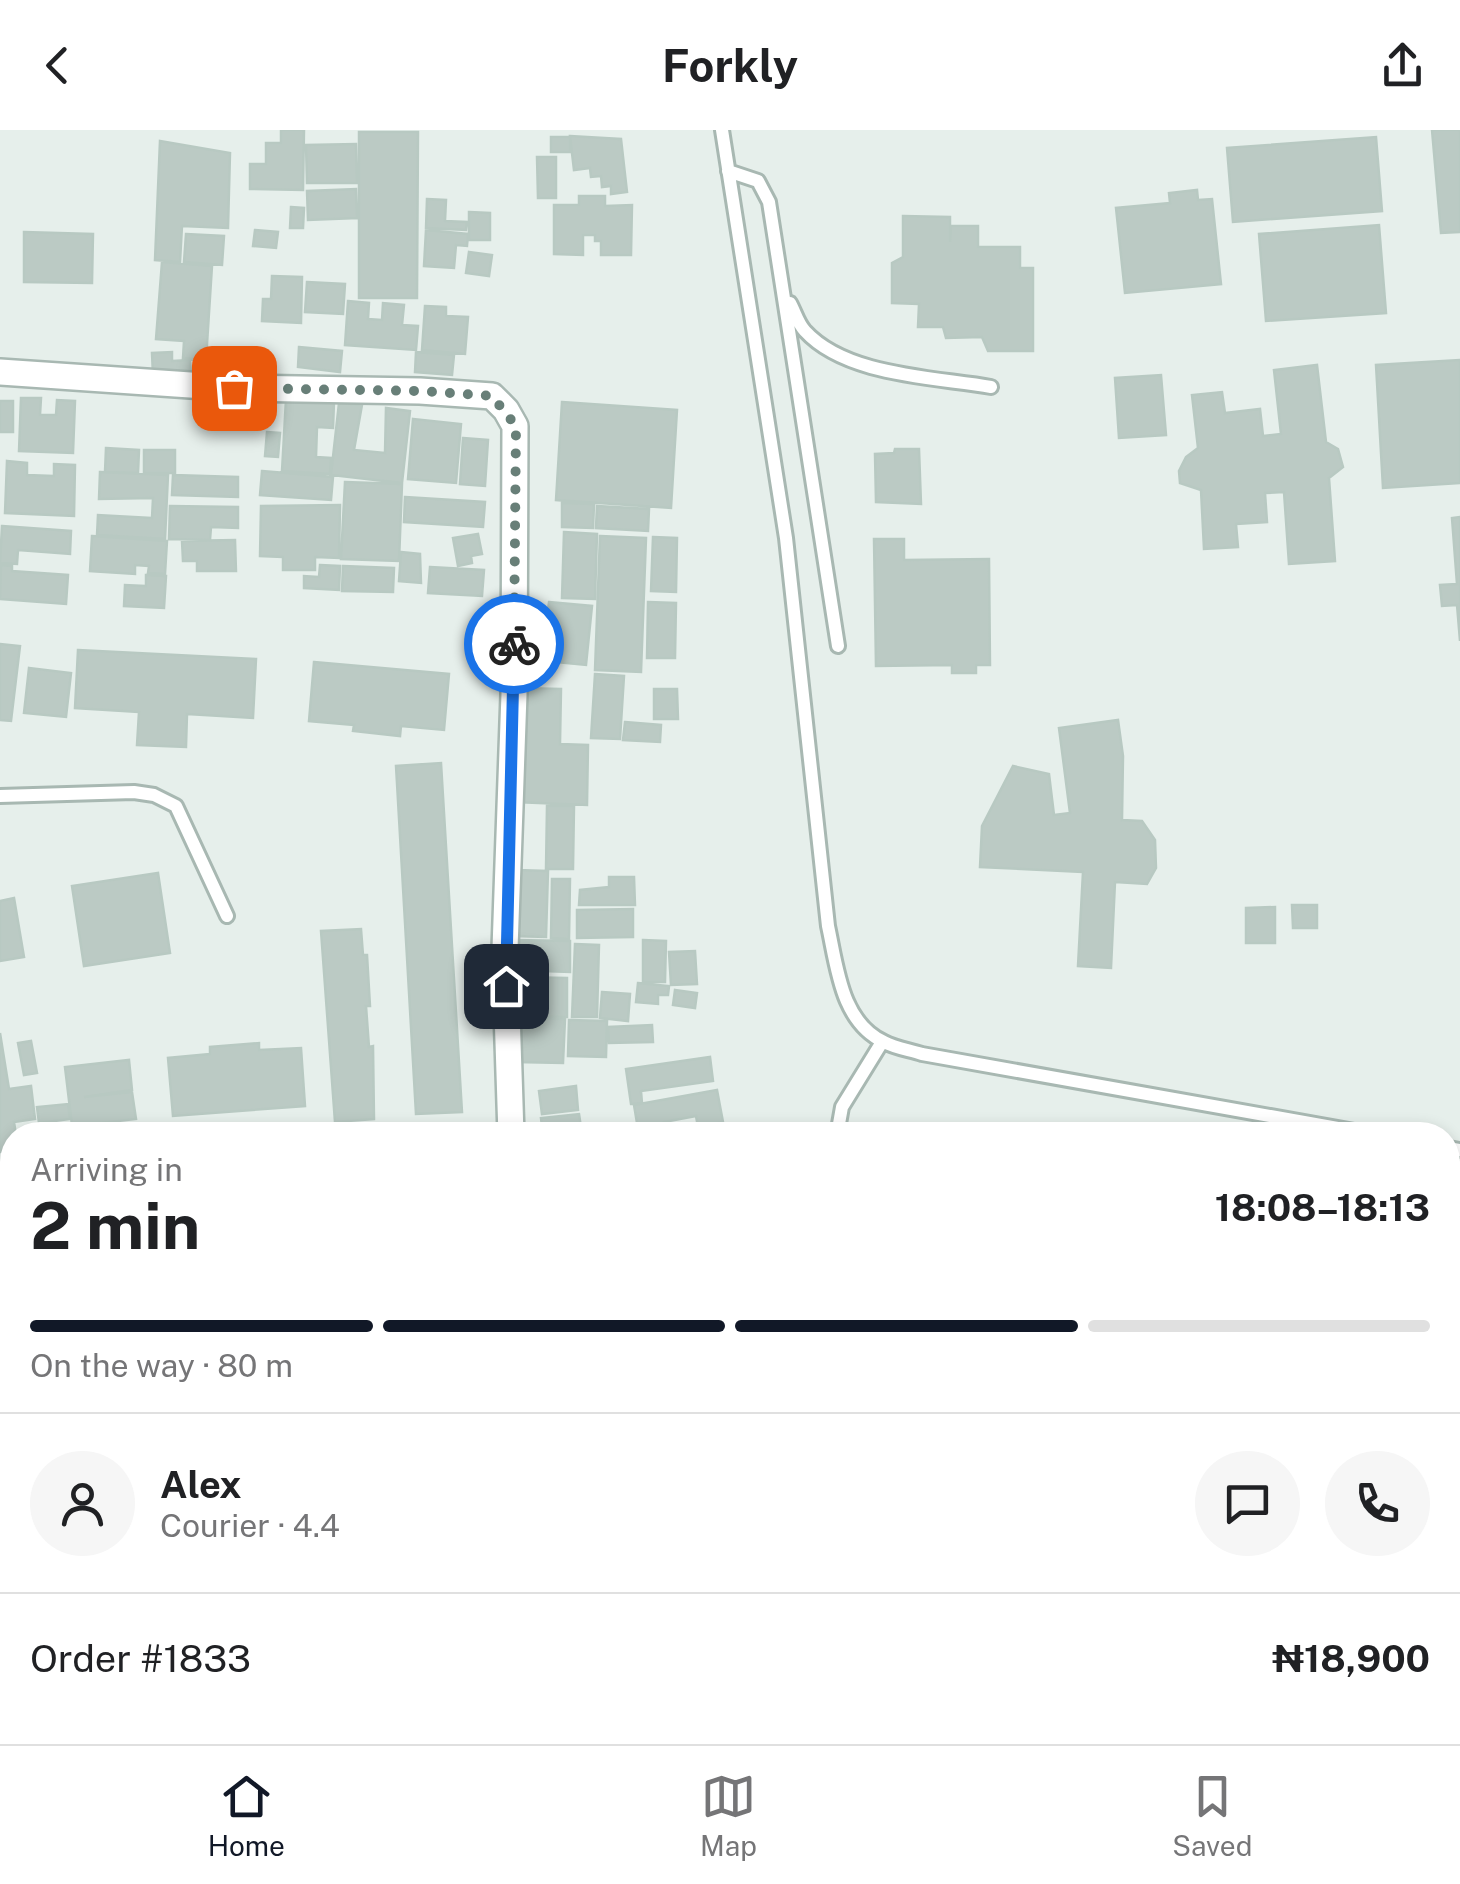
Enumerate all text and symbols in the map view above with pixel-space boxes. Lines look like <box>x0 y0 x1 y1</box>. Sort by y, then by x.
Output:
icon: back <box>30 38 85 93</box>
icon: share <box>1375 38 1430 93</box>
text: Forkly <box>662 39 798 92</box>
pin <box>192 346 277 431</box>
icon: bag <box>207 361 262 416</box>
courier <box>464 594 564 694</box>
icon: bike <box>487 617 542 672</box>
pin <box>464 944 549 1029</box>
icon: home <box>479 959 534 1014</box>
text: Arriving in <box>30 1151 183 1188</box>
text: 18:08–18:13 <box>1215 1185 1430 1230</box>
text: 2 min <box>30 1187 200 1264</box>
text: On the way · 80 m <box>30 1347 293 1384</box>
button: person <box>30 1451 135 1556</box>
button: chat <box>1195 1451 1300 1556</box>
button: phone <box>1325 1451 1430 1556</box>
text: Alex <box>160 1462 242 1507</box>
text: Courier · 4.4 <box>160 1507 340 1544</box>
text: Order #1833 <box>30 1636 251 1681</box>
text: ₦18,900 <box>1272 1636 1430 1681</box>
tab: Home <box>208 1769 285 1862</box>
tab: Map <box>700 1769 757 1862</box>
tab: Saved <box>1172 1769 1252 1862</box>

